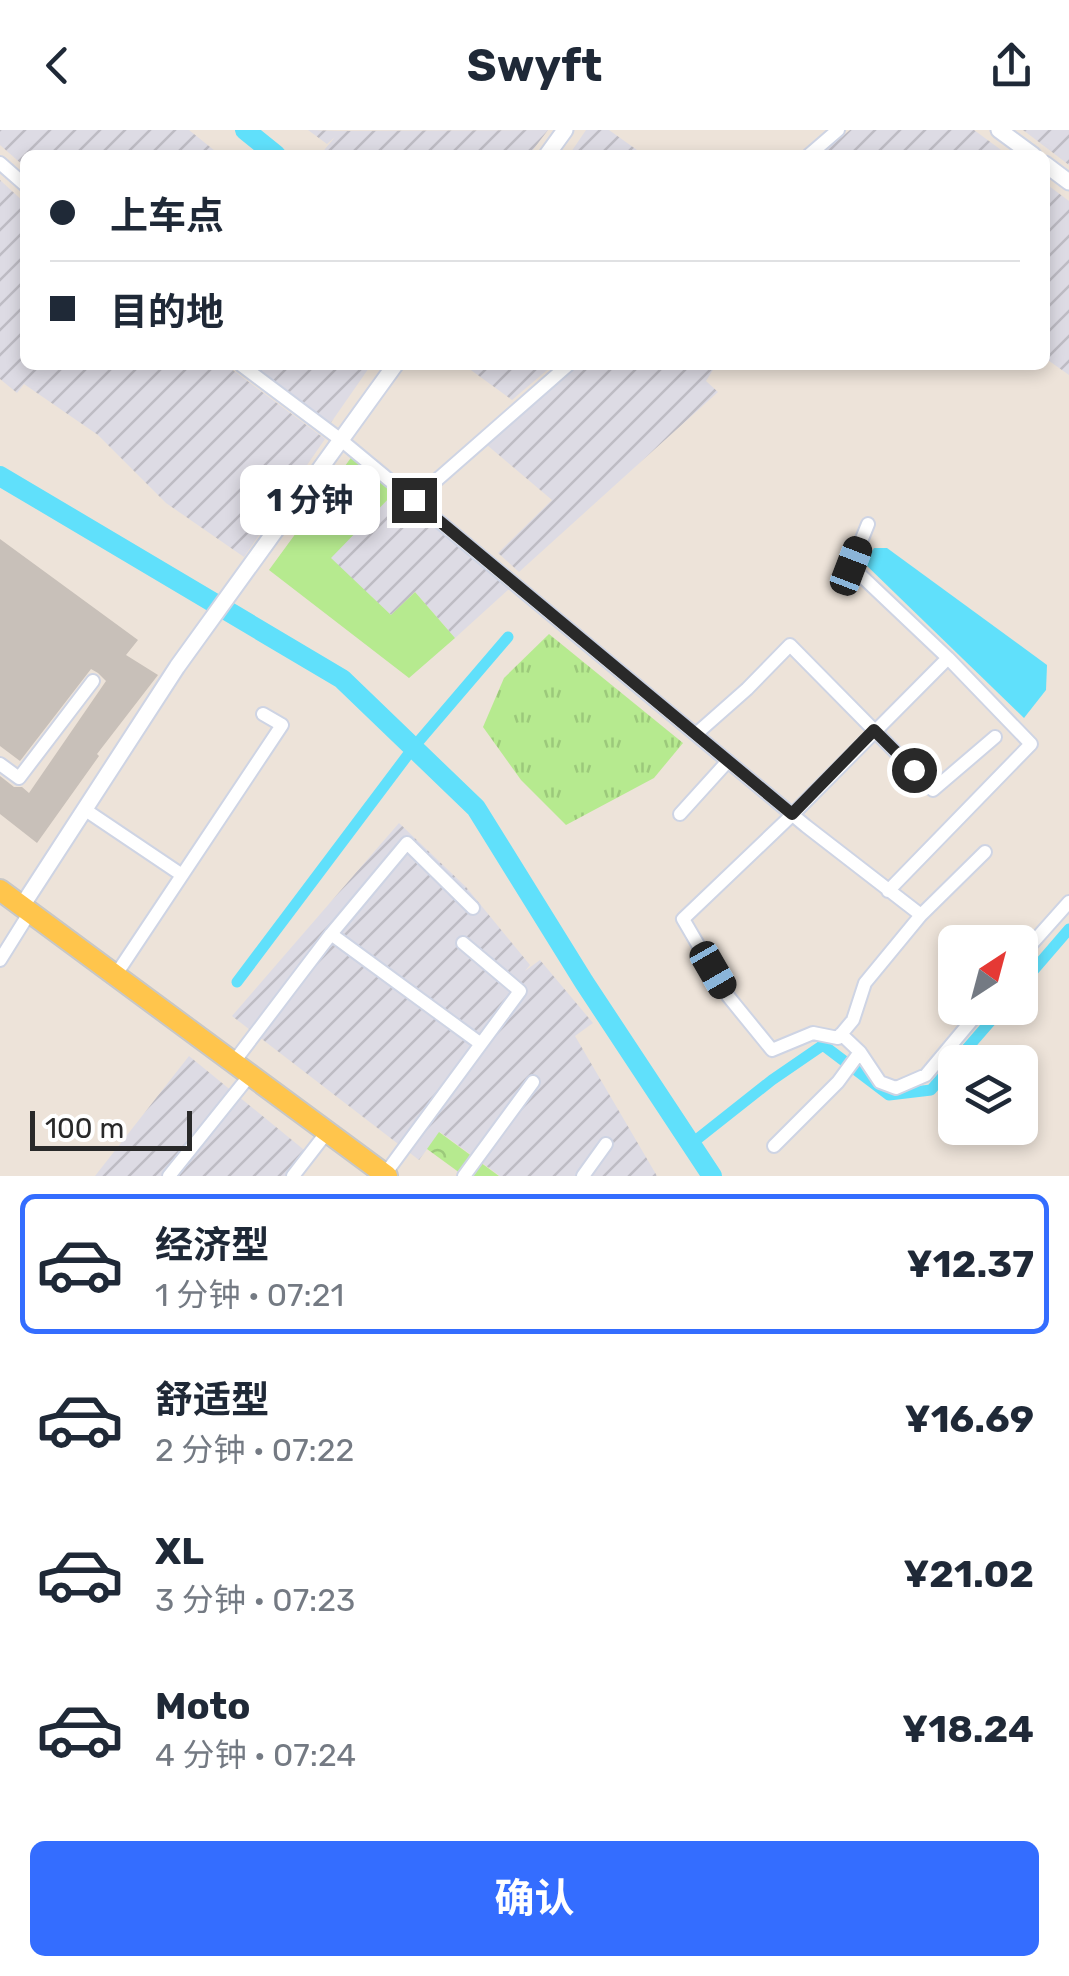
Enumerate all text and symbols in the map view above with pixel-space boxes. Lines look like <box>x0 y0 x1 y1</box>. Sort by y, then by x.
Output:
icon: back <box>30 38 85 93</box>
icon: share <box>984 38 1039 93</box>
text: Swyft <box>467 39 602 92</box>
text: 上车点 <box>110 193 224 239</box>
text: 目的地 <box>110 289 224 335</box>
callout: 1 分钟 <box>239 465 379 535</box>
route end <box>392 478 437 523</box>
text: 1 分钟 <box>267 481 353 519</box>
car <box>826 533 876 599</box>
route start <box>892 748 937 793</box>
north arrow <box>938 925 1038 1025</box>
map controls <box>938 925 1038 1145</box>
car <box>685 937 741 1003</box>
button: layers <box>938 1045 1038 1145</box>
scale bar <box>30 1106 192 1150</box>
text: 100 m <box>45 1112 124 1145</box>
icon: car <box>35 1219 125 1309</box>
text: 经济型 <box>155 1222 269 1268</box>
text: ¥12.37 <box>907 1241 1034 1287</box>
text: 1 分钟 · 07:21 <box>155 1276 344 1314</box>
icon: car <box>35 1374 125 1464</box>
text: 舒适型 <box>155 1377 269 1423</box>
text: ¥16.69 <box>905 1396 1034 1442</box>
text: 2 分钟 · 07:22 <box>155 1431 354 1469</box>
text: XL <box>155 1528 204 1574</box>
icon: car <box>35 1529 125 1619</box>
text: ¥21.02 <box>903 1551 1034 1597</box>
text: 3 分钟 · 07:23 <box>155 1581 355 1619</box>
text: Moto <box>155 1683 251 1729</box>
icon: car <box>35 1684 125 1774</box>
text: ¥18.24 <box>902 1706 1034 1752</box>
text: 4 分钟 · 07:24 <box>155 1736 356 1774</box>
button: 确认 <box>30 1841 1039 1956</box>

